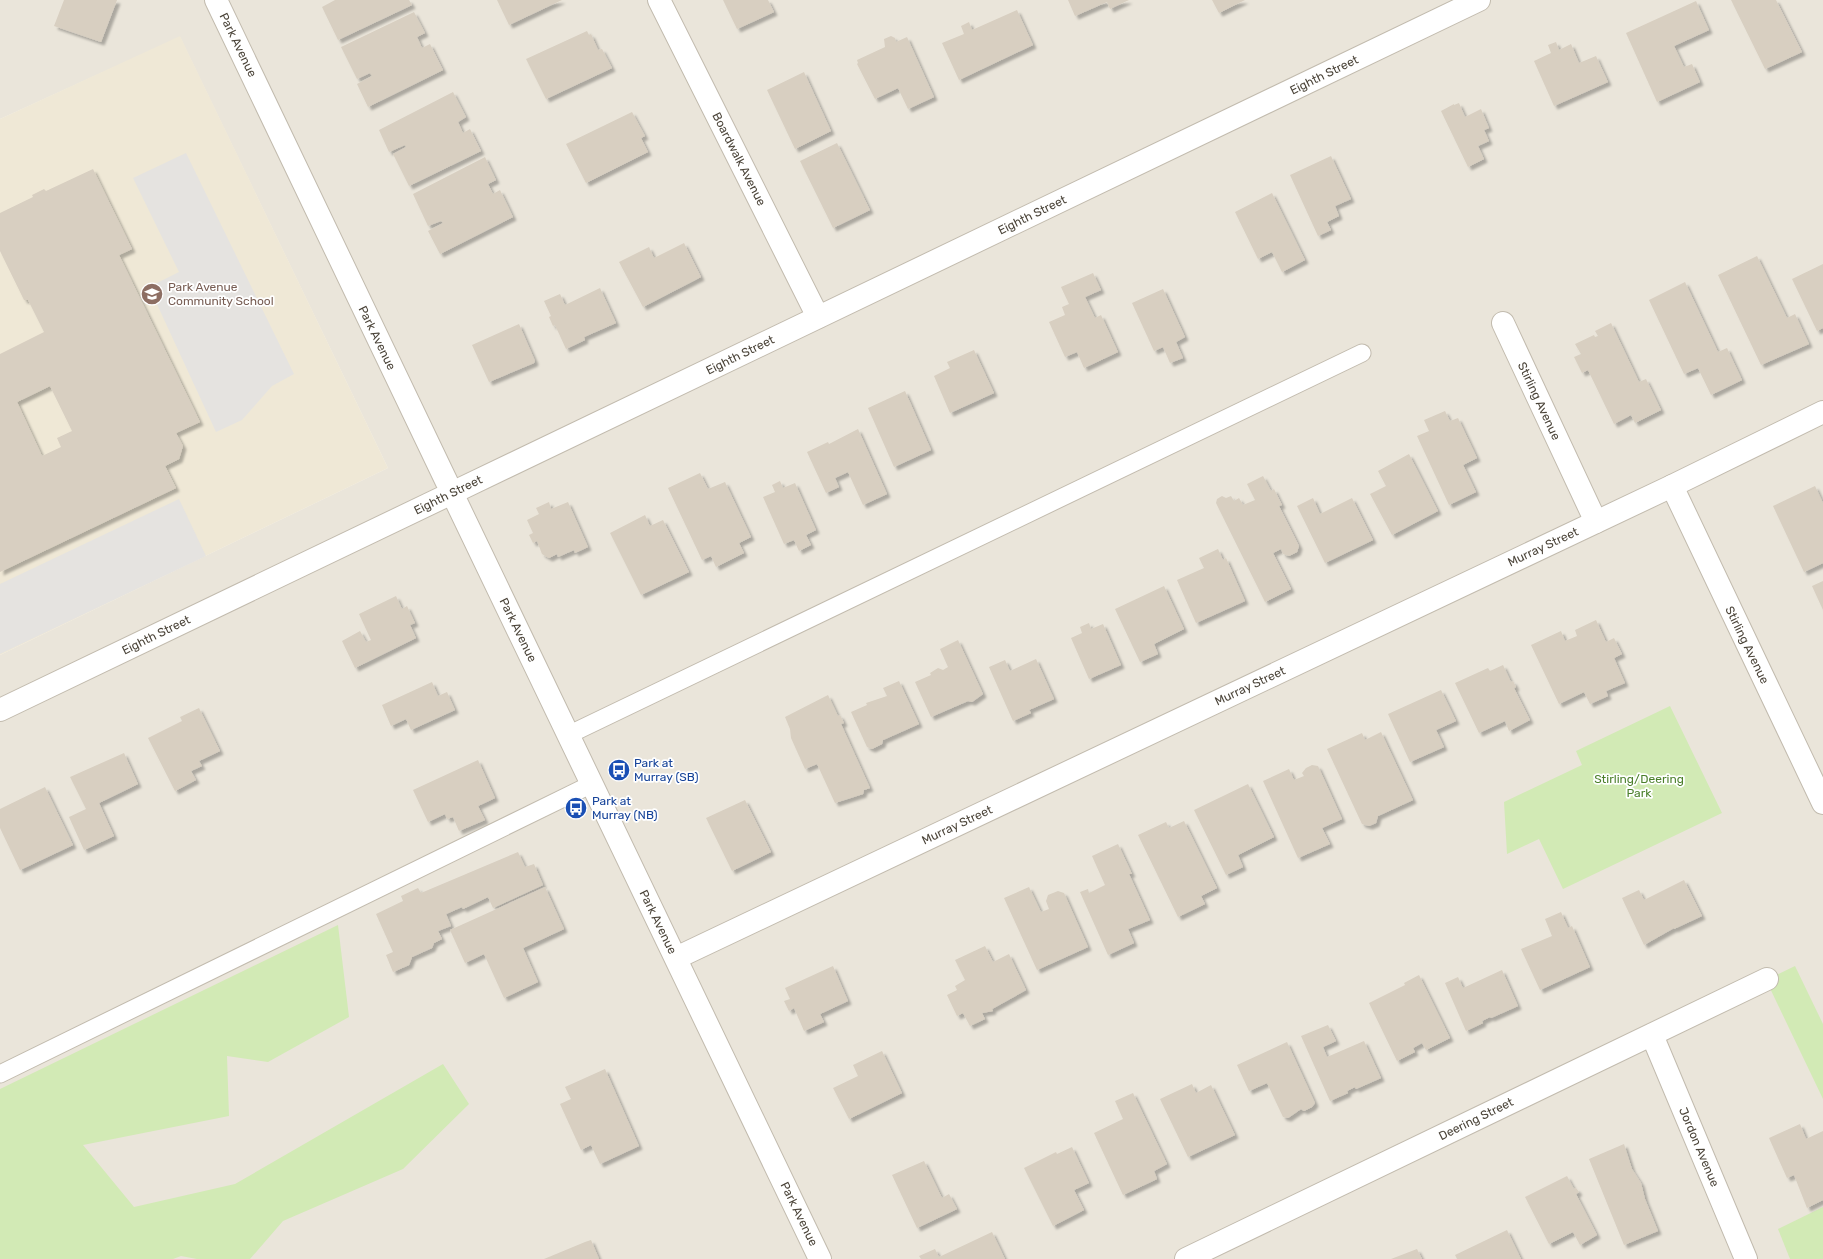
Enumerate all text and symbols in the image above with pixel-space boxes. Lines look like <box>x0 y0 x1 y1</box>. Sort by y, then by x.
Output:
street label: Park Avenue <box>216 11 260 80</box>
street label: Eighth Street <box>1288 52 1361 98</box>
street label: Boardwalk Avenue <box>709 110 769 208</box>
street label: Eighth Street <box>996 192 1069 238</box>
place label: Park Avenue Community School <box>168 280 274 308</box>
school or university icon: Park Avenue Community School <box>139 281 165 307</box>
street label: Park Avenue <box>355 304 399 373</box>
street label: Eighth Street <box>704 332 777 378</box>
street label: Stirling Avenue <box>1515 360 1563 443</box>
street label: Eighth Street <box>412 472 485 518</box>
street label: Murray Street <box>1506 524 1581 569</box>
street label: Park Avenue <box>496 596 540 665</box>
street label: Stirling Avenue <box>1722 604 1772 686</box>
street label: Eighth Street <box>120 612 193 658</box>
street label: Murray Street <box>1213 663 1288 708</box>
place label: Park at Murray (SB) <box>634 756 699 784</box>
bus stop icon: Park at Murray (SB) <box>606 757 632 783</box>
park label: Stirling/Deering Park <box>1594 772 1684 800</box>
place label: Park at Murray (NB) <box>592 794 658 822</box>
bus stop icon: Park at Murray (NB) <box>563 795 589 821</box>
street label: Murray Street <box>920 802 995 847</box>
street label: Park Avenue <box>636 888 680 957</box>
street label: Deering Street <box>1436 1095 1516 1143</box>
street label: Jordon Avenue <box>1676 1105 1722 1189</box>
street label: Park Avenue <box>777 1180 821 1249</box>

